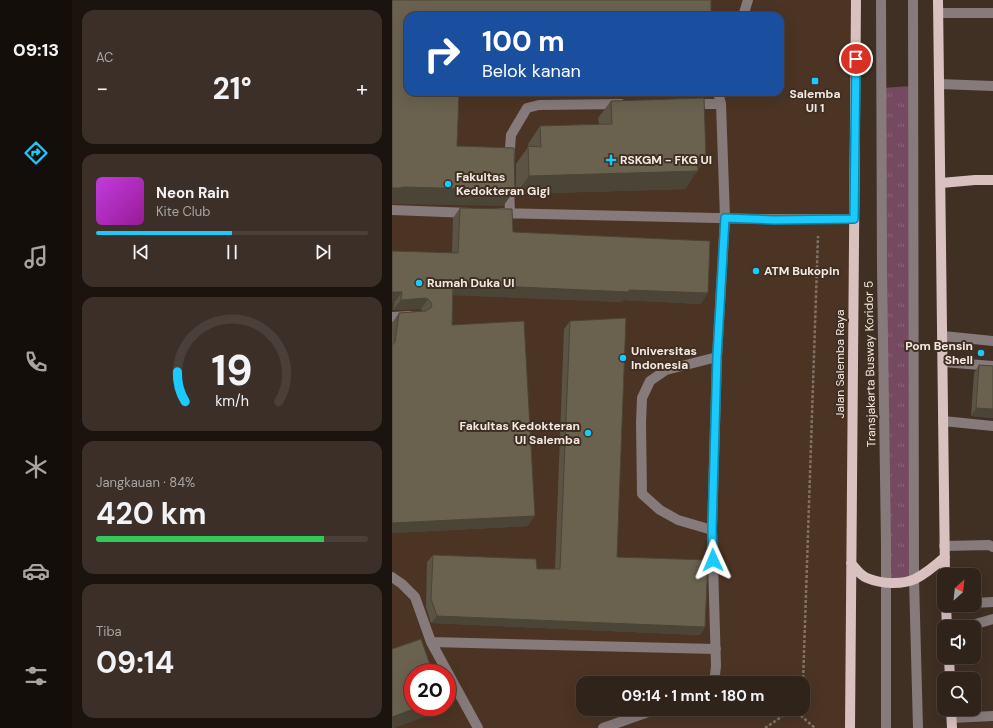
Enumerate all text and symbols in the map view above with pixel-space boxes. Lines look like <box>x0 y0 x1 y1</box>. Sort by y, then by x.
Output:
text: 100 m <box>482 23 565 60</box>
icon: right <box>416 28 468 80</box>
text: 09:13 <box>13 38 59 62</box>
pin <box>839 42 873 76</box>
icon: arrive <box>845 48 867 70</box>
text: AC <box>96 49 113 66</box>
text: Belok kanan <box>482 59 581 83</box>
text: 21° <box>212 69 252 108</box>
text: − <box>96 74 108 103</box>
text: + <box>356 74 368 103</box>
marker: Salemba UI 1 <box>810 76 820 86</box>
place label: Salemba UI 1 <box>790 86 840 116</box>
icon: directions <box>22 139 50 167</box>
place label: RSKGM - FKG UI <box>620 152 712 168</box>
marker: RSKGM - FKG UI <box>605 154 617 166</box>
place label: Fakultas Kedokteran Gigi <box>456 169 550 199</box>
marker: Fakultas Kedokteran Gigi <box>443 179 453 189</box>
text: Neon Rain <box>156 183 229 203</box>
text: Kite Club <box>156 203 210 220</box>
icon: previous <box>130 241 152 263</box>
icon: pause <box>221 241 243 263</box>
icon: next <box>312 241 334 263</box>
icon: music <box>22 243 50 271</box>
place label: ATM Bukopin <box>764 263 840 279</box>
marker: ATM Bukopin <box>751 266 761 276</box>
place label: Rumah Duka UI <box>427 275 514 291</box>
marker: Rumah Duka UI <box>414 278 424 288</box>
street label: Transjakarta Busway Koridor 5 <box>861 281 879 447</box>
street label: Jalan Salemba Raya <box>832 310 848 418</box>
place label: Pom Bensin Shell <box>905 338 973 368</box>
place label: Universitas Indonesia <box>631 343 697 373</box>
text: 19 <box>211 344 253 398</box>
icon: phone <box>22 348 50 376</box>
marker: Pom Bensin Shell <box>976 348 986 358</box>
marker: Universitas Indonesia <box>618 353 628 363</box>
text: km/h <box>215 392 249 410</box>
place label: Fakultas Kedokteran UI Salemba <box>460 418 580 448</box>
marker: Fakultas Kedokteran UI Salemba <box>583 428 593 438</box>
icon: climate <box>22 453 50 481</box>
text: Jangkauan · 84% <box>96 474 195 491</box>
text: 420 km <box>96 494 206 533</box>
position arrow <box>692 539 734 581</box>
icon: car <box>22 557 50 585</box>
north arrow <box>937 568 981 612</box>
map controls <box>937 568 981 716</box>
button: sound <box>937 620 981 664</box>
text: Tiba <box>96 623 122 640</box>
text: 09:14 <box>96 643 174 682</box>
icon: filters <box>22 662 50 690</box>
speed limit sign: 20 <box>404 664 456 716</box>
button: search <box>937 672 981 716</box>
text: 09:14 · 1 mnt · 180 m <box>622 686 764 706</box>

